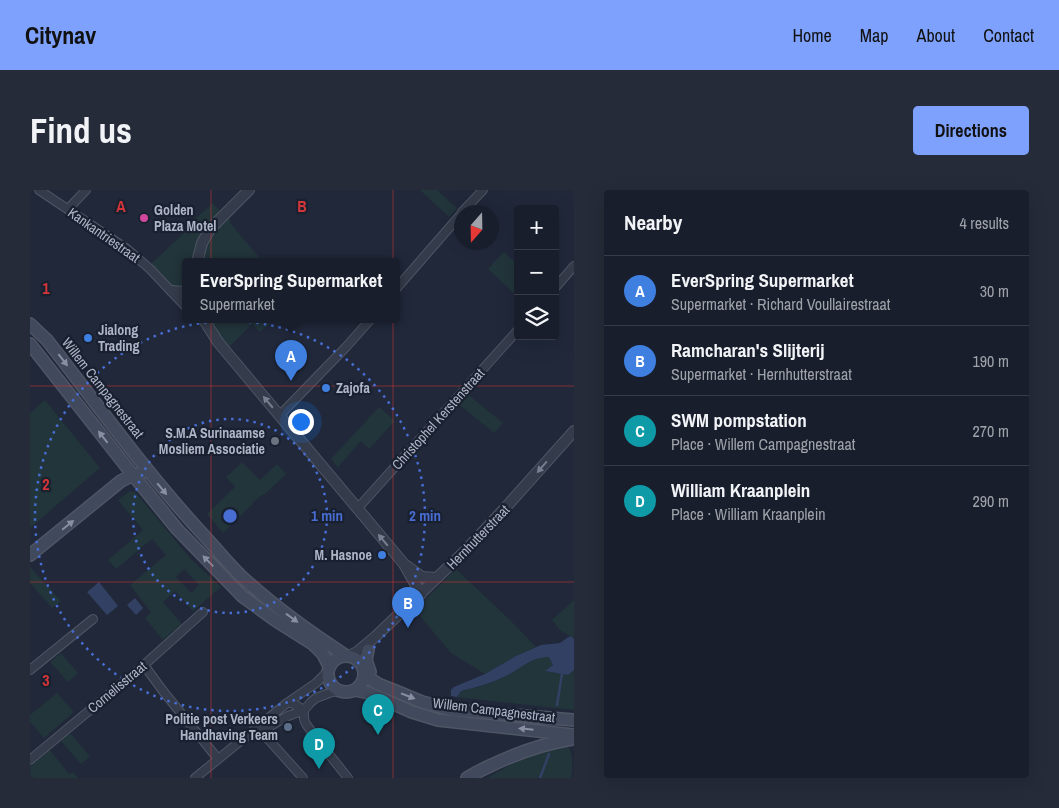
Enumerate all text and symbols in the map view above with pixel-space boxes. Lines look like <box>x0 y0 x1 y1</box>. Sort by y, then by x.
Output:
text: Citynav <box>25 19 96 51</box>
text: Home <box>792 23 832 48</box>
text: Map <box>860 23 889 48</box>
text: About <box>917 23 955 48</box>
text: Contact <box>983 23 1034 48</box>
button: Directions <box>913 106 1029 155</box>
text: Find us <box>30 107 132 154</box>
text: A <box>116 195 126 217</box>
text: B <box>297 195 307 217</box>
place label: Golden Plaza Motel <box>154 201 217 235</box>
street label: Kankantriestraat <box>64 203 144 267</box>
north arrow <box>454 205 499 250</box>
map controls <box>514 205 559 340</box>
button: + <box>514 205 559 250</box>
text: Nearby <box>624 208 682 237</box>
marker: Golden Plaza Motel <box>138 212 150 224</box>
text: 4 results <box>959 212 1009 234</box>
button: − <box>514 250 559 295</box>
popup <box>182 258 400 323</box>
text: EverSpring Supermarket <box>200 267 382 293</box>
text: EverSpring Supermarket <box>671 267 854 293</box>
text: 1 <box>42 277 50 299</box>
text: A <box>635 280 645 302</box>
text: 30 m <box>980 280 1009 302</box>
text: Supermarket <box>200 293 275 315</box>
text: Supermarket · Richard Voullairestraat <box>671 293 891 315</box>
button: layers <box>514 295 559 340</box>
place label: Jialong Trading <box>98 321 139 355</box>
marker: Jialong Trading <box>82 332 94 344</box>
street label: Willem Campagnestraat <box>58 334 148 442</box>
text: Ramcharan's Slijterij <box>671 337 825 363</box>
pin: A <box>275 340 307 381</box>
text: B <box>635 350 645 372</box>
text: 190 m <box>973 350 1009 372</box>
one-way arrow <box>57 353 68 366</box>
text: Supermarket · Hernhutterstraat <box>671 363 852 385</box>
street label: Christophel Kerstenstraat <box>388 365 488 473</box>
place label: Zajofa <box>336 379 370 397</box>
marker: Zajofa <box>320 382 332 394</box>
one-way arrow <box>262 396 273 409</box>
text: SWM pompstation <box>671 407 807 433</box>
your location <box>288 409 314 435</box>
text: C <box>635 420 645 442</box>
text: 270 m <box>973 420 1009 442</box>
place label: S.M.A Surinaamse Mosliem Associatie <box>159 424 265 458</box>
one-way arrow <box>98 431 109 444</box>
text: Place · Willem Campagnestraat <box>671 433 855 455</box>
marker: S.M.A Surinaamse Mosliem Associatie <box>269 435 281 447</box>
one-way arrow <box>536 461 548 473</box>
text: 2 <box>42 473 50 495</box>
text: William Kraanplein <box>671 477 810 503</box>
one-way arrow <box>157 482 168 495</box>
text: D <box>635 490 645 512</box>
text: 290 m <box>973 490 1009 512</box>
street label: Hernhutterstraat <box>443 501 513 573</box>
text: Place · William Kraanplein <box>671 503 826 525</box>
text: 1 min <box>311 505 343 526</box>
text: 2 min <box>409 505 441 526</box>
centre of rings <box>221 507 239 525</box>
one-way arrow <box>61 519 74 530</box>
one-way arrow <box>378 534 389 547</box>
place label: M. Hasnoe <box>315 546 372 564</box>
marker: M. Hasnoe <box>376 549 388 561</box>
one-way arrow <box>202 555 214 567</box>
pin: B <box>392 587 424 628</box>
one-way arrow <box>285 613 298 624</box>
street label: Cornelisstraat <box>84 657 150 717</box>
text: 3 <box>42 669 50 691</box>
one-way arrow <box>401 692 416 700</box>
pin: C <box>362 694 394 735</box>
street label: Willem Campagnestraat <box>432 694 556 726</box>
place label: Politie post Verkeers Handhaving Team <box>165 710 278 744</box>
marker: Politie post Verkeers Handhaving Team <box>282 721 294 733</box>
one-way arrow <box>517 725 533 733</box>
pin: D <box>303 728 335 769</box>

